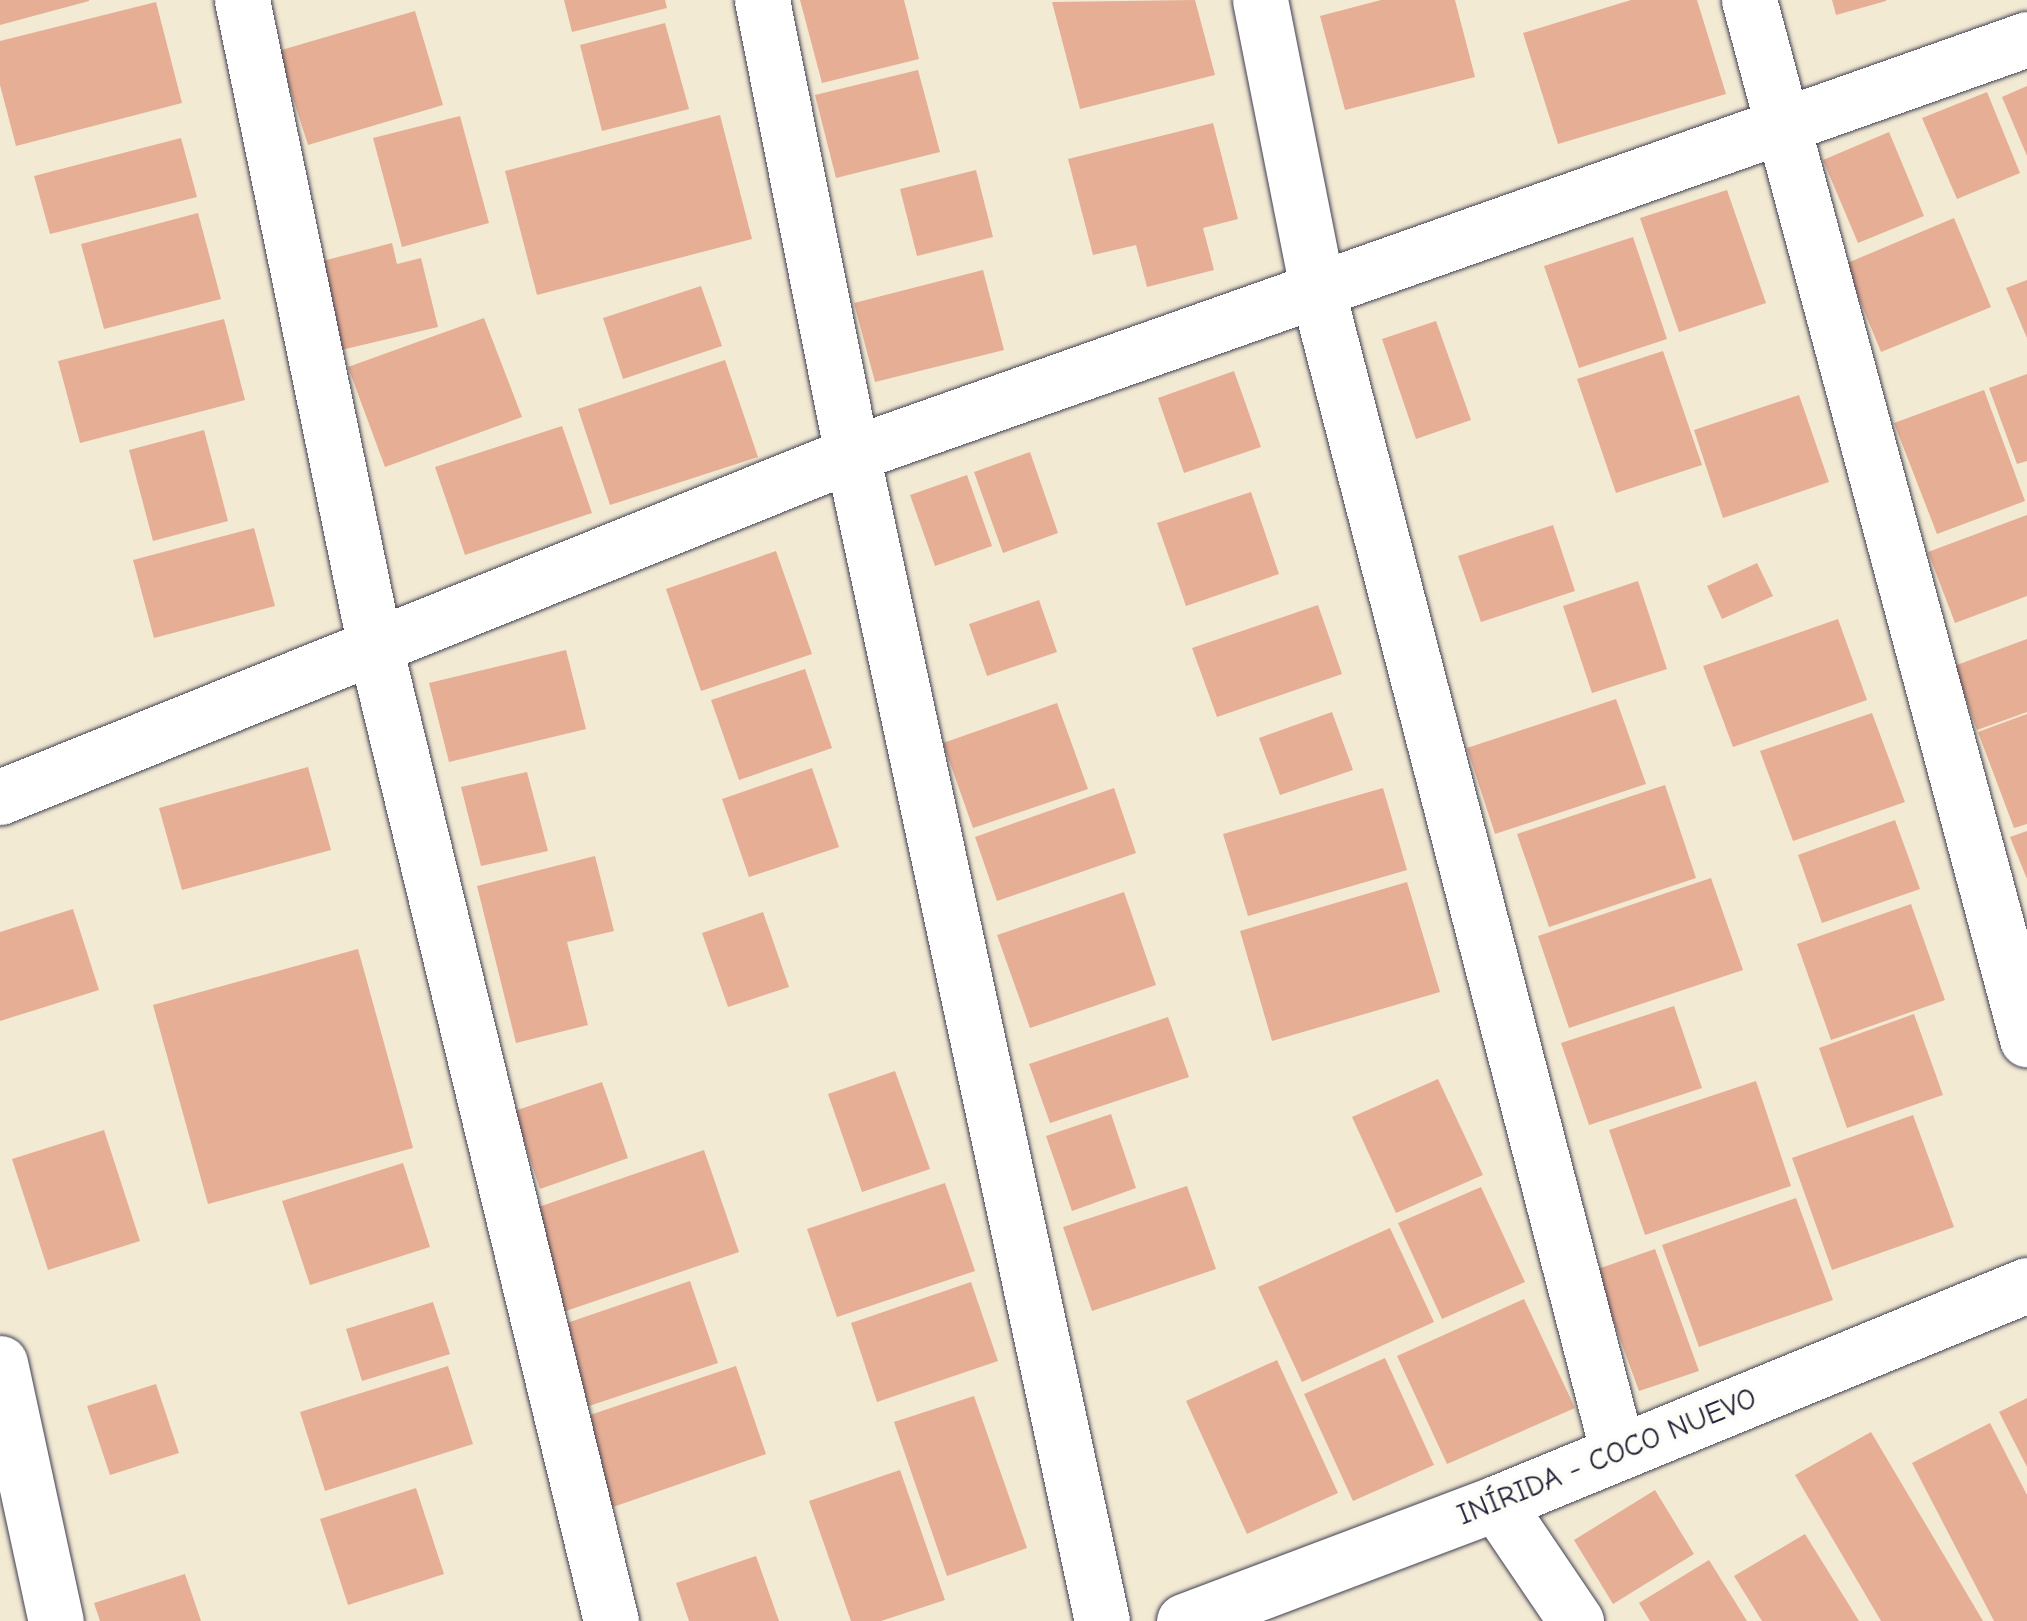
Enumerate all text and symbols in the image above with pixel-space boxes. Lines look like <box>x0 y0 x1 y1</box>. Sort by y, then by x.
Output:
street label: INÍRIDA - COCO NUEVO <box>1452 1380 1762 1534</box>

